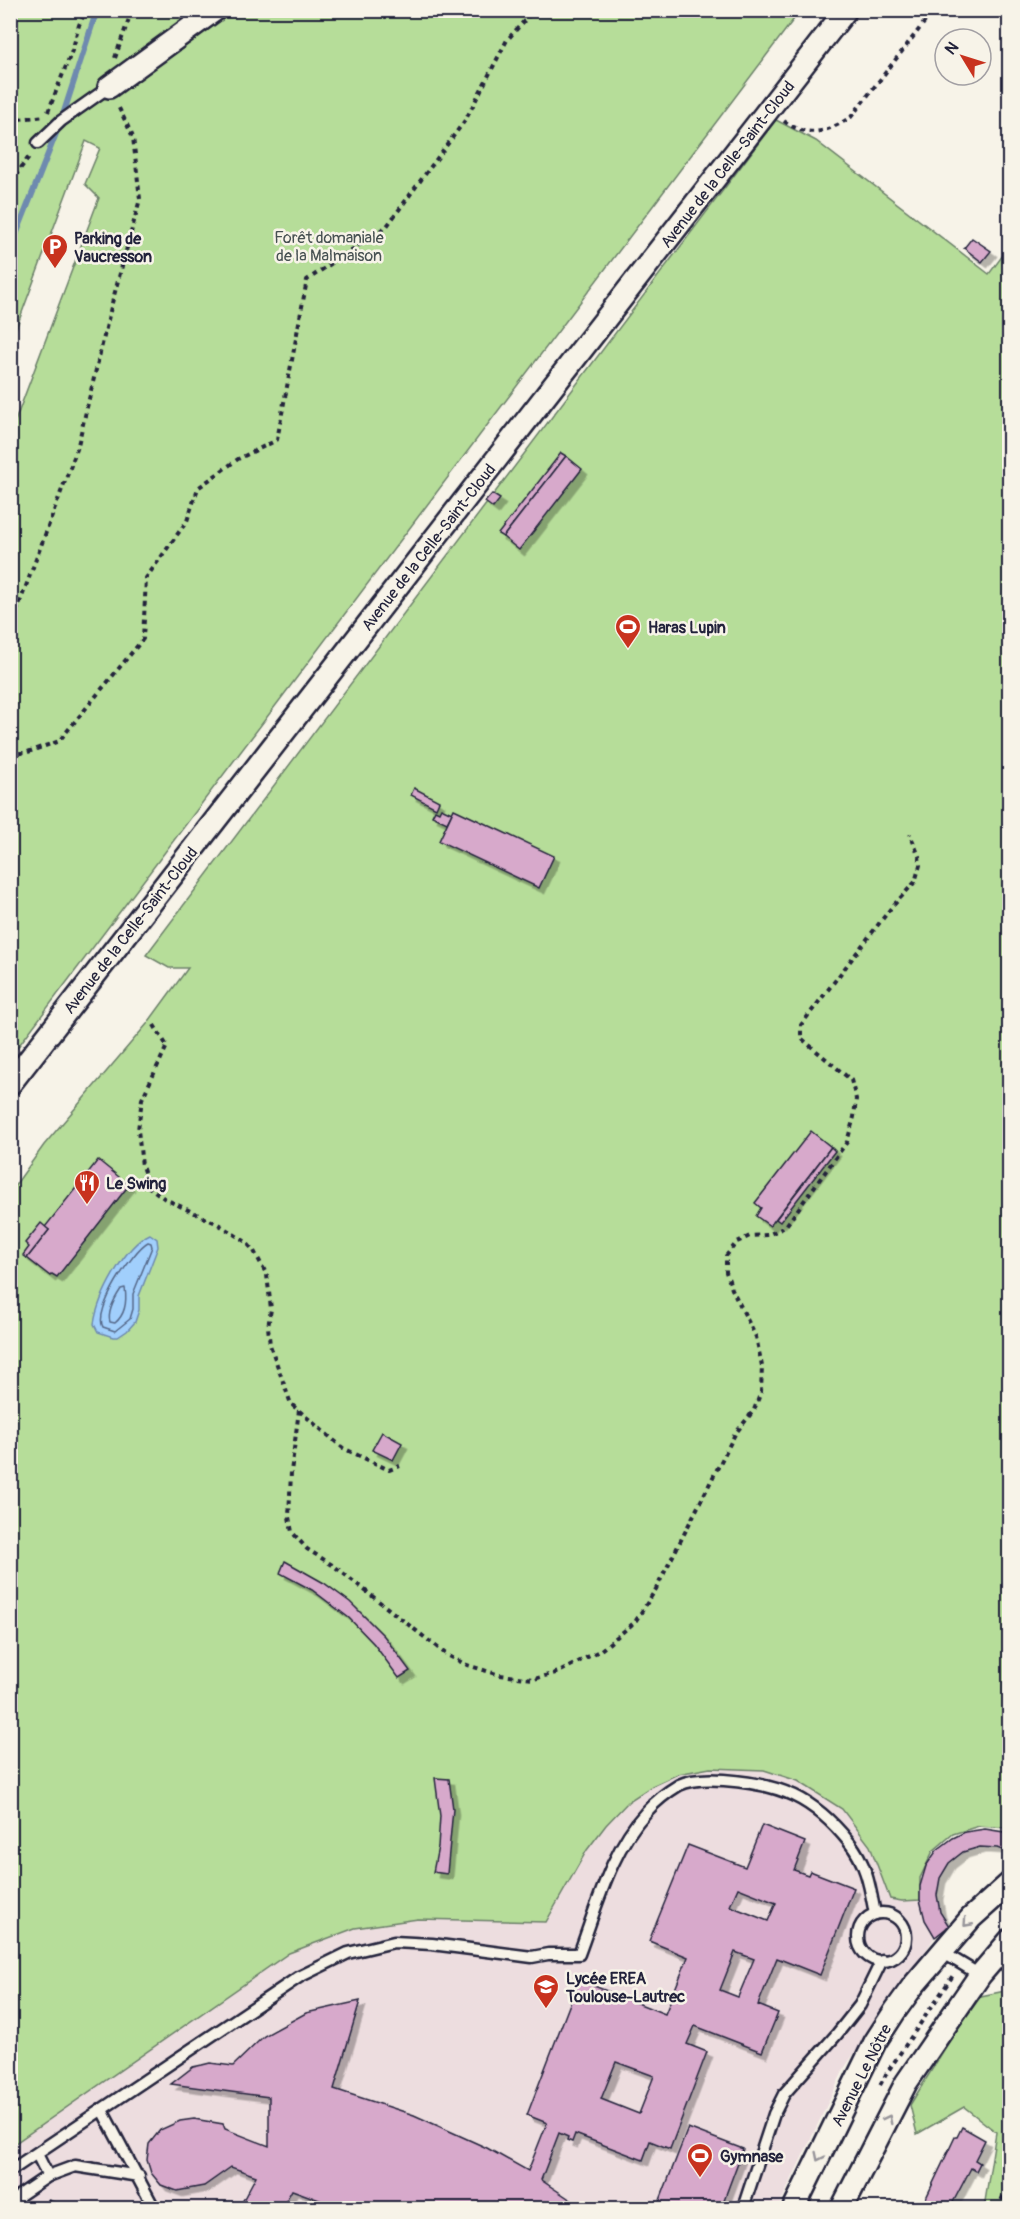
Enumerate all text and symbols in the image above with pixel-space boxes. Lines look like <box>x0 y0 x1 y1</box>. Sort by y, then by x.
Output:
north arrow <box>933 27 993 87</box>
text: N <box>941 38 963 59</box>
street label: Avenue de la Celle-Saint-Cloud <box>656 77 799 252</box>
park label: Forêt domaniale de la Malmaison <box>274 228 384 266</box>
place label: Parking de Vaucresson <box>74 229 152 267</box>
parking icon: Parking de Vaucresson <box>40 232 70 270</box>
street label: Avenue de la Celle-Saint-Cloud <box>357 460 500 635</box>
sports icon: Haras Lupin <box>613 612 643 650</box>
place label: Haras Lupin <box>648 618 726 638</box>
street label: Avenue de la Celle-Saint-Cloud <box>59 843 202 1018</box>
restaurant icon: Le Swing <box>72 1168 102 1206</box>
place label: Le Swing <box>106 1174 166 1194</box>
one-way arrow <box>963 1916 974 1927</box>
place label: Lycée EREA Toulouse-Lautrec <box>565 1969 685 2007</box>
school or university icon: Lycée EREA Toulouse-Lautrec <box>531 1972 561 2010</box>
street label: Avenue Le Nôtre <box>827 2021 896 2130</box>
one-way arrow <box>880 2114 892 2125</box>
sports icon: Gymnase <box>685 2141 715 2179</box>
place label: Gymnase <box>720 2147 784 2167</box>
one-way arrow <box>814 2151 826 2162</box>

